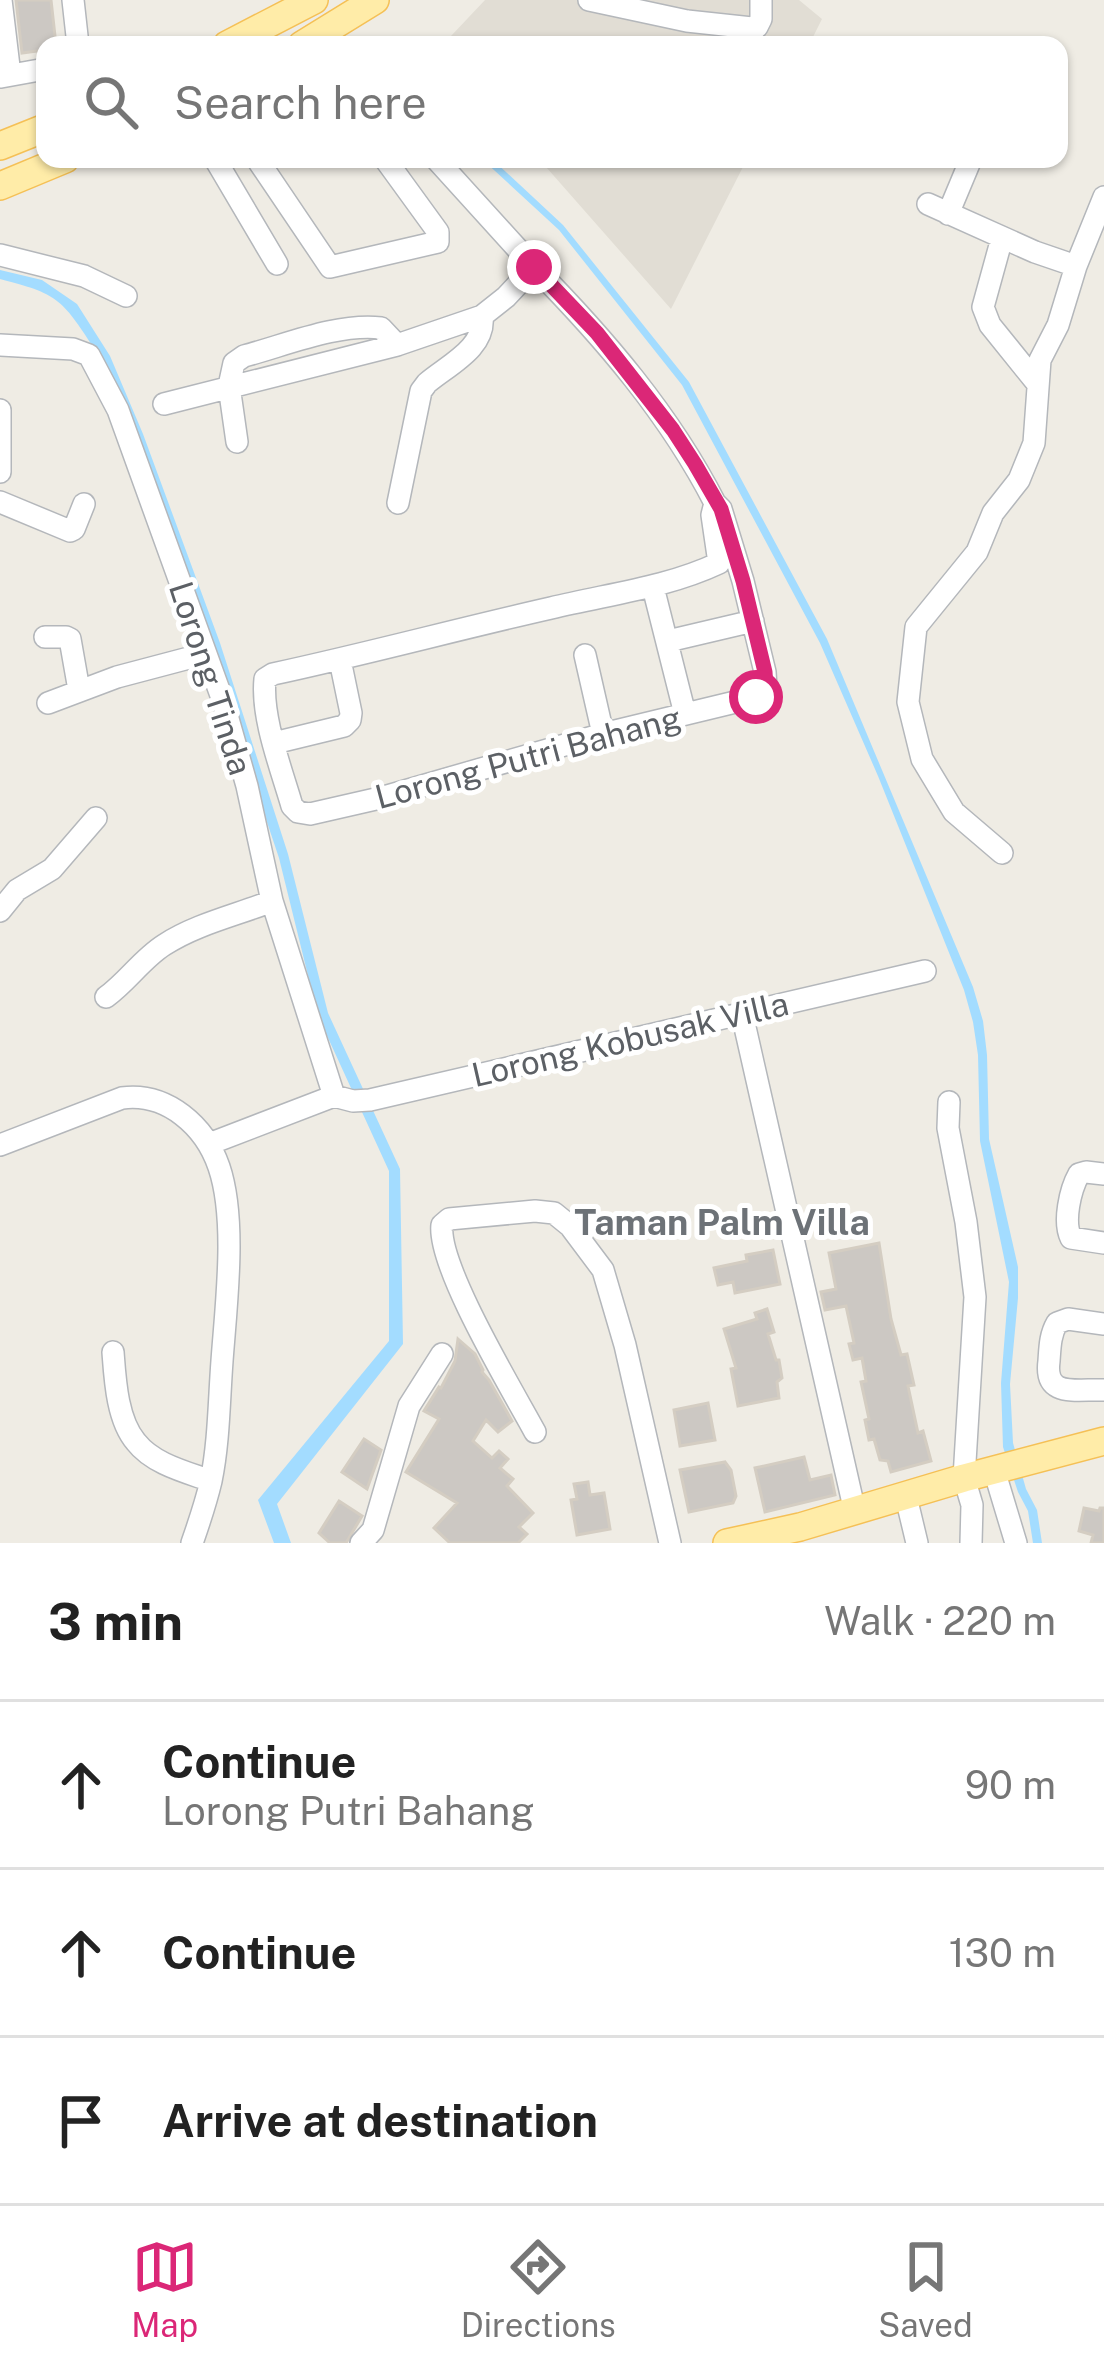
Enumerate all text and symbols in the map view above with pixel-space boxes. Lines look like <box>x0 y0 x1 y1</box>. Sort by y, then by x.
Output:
search box <box>36 36 1068 168</box>
icon: search <box>78 69 144 135</box>
text: Search here <box>174 76 427 129</box>
route end <box>507 240 561 294</box>
street label: Lorong Tinda <box>162 577 260 779</box>
route start <box>729 670 783 724</box>
street label: Lorong Putri Bahang <box>371 698 685 816</box>
street label: Lorong Kobusak Villa <box>468 984 792 1094</box>
district label: Taman Palm Villa <box>574 1201 870 1243</box>
text: 3 min <box>48 1592 183 1651</box>
text: Walk · 220 m <box>824 1598 1056 1644</box>
text: Continue <box>162 1735 356 1788</box>
icon: ahead <box>48 1752 114 1818</box>
text: 90 m <box>965 1762 1056 1808</box>
text: Lorong Putri Bahang <box>162 1788 534 1834</box>
icon: ahead <box>48 1920 114 1986</box>
text: Continue <box>162 1926 356 1979</box>
text: 130 m <box>949 1930 1056 1976</box>
icon: arrive <box>48 2088 114 2154</box>
text: Arrive at destination <box>162 2094 598 2147</box>
tab: Map <box>131 2234 198 2344</box>
tab: Directions <box>461 2234 616 2344</box>
tab: Saved <box>878 2234 973 2344</box>

